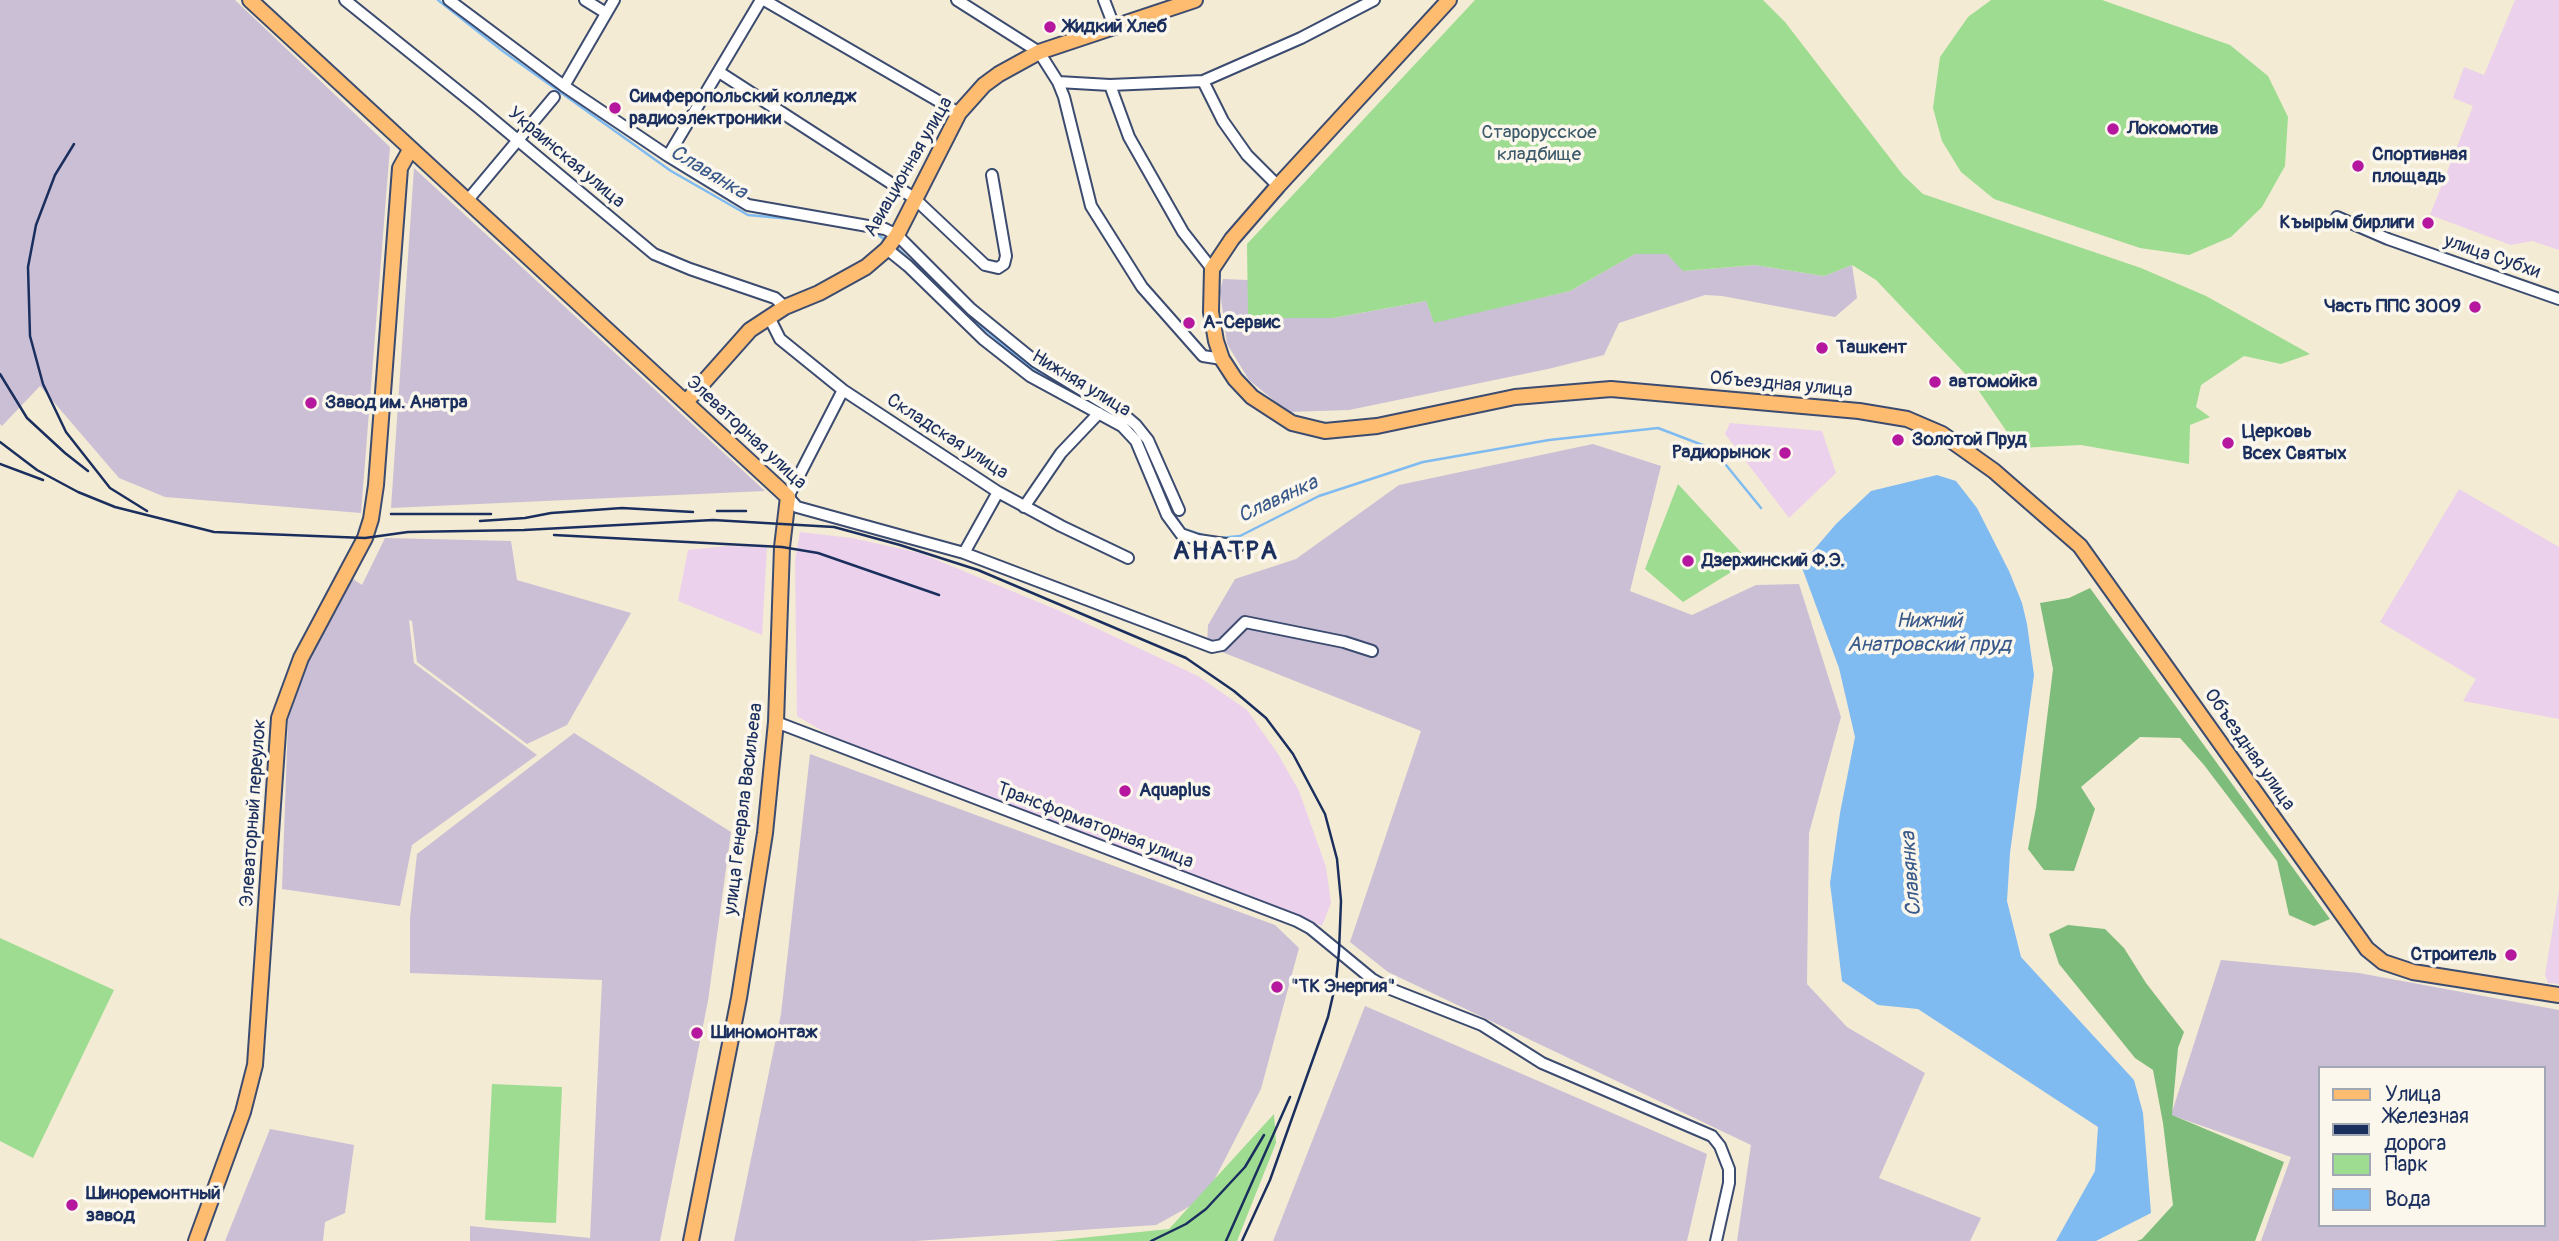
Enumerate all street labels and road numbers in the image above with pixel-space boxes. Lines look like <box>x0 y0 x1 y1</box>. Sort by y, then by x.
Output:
street label: Авиационная улица <box>860 93 958 241</box>
street label: Украинская улица <box>503 102 629 214</box>
street label: улица Субхи <box>2441 230 2543 284</box>
street label: Нижняя улица <box>1027 346 1135 422</box>
street label: Объездная улица <box>1709 367 1853 403</box>
street label: Элеваторная улица <box>681 371 811 495</box>
street label: Складская улица <box>882 389 1012 485</box>
street label: Объездная улица <box>2199 685 2299 815</box>
street label: улица Генерала Васильева <box>720 702 768 916</box>
street label: Элеваторный переулок <box>236 718 272 908</box>
street label: Трансформаторная улица <box>993 778 1197 874</box>

